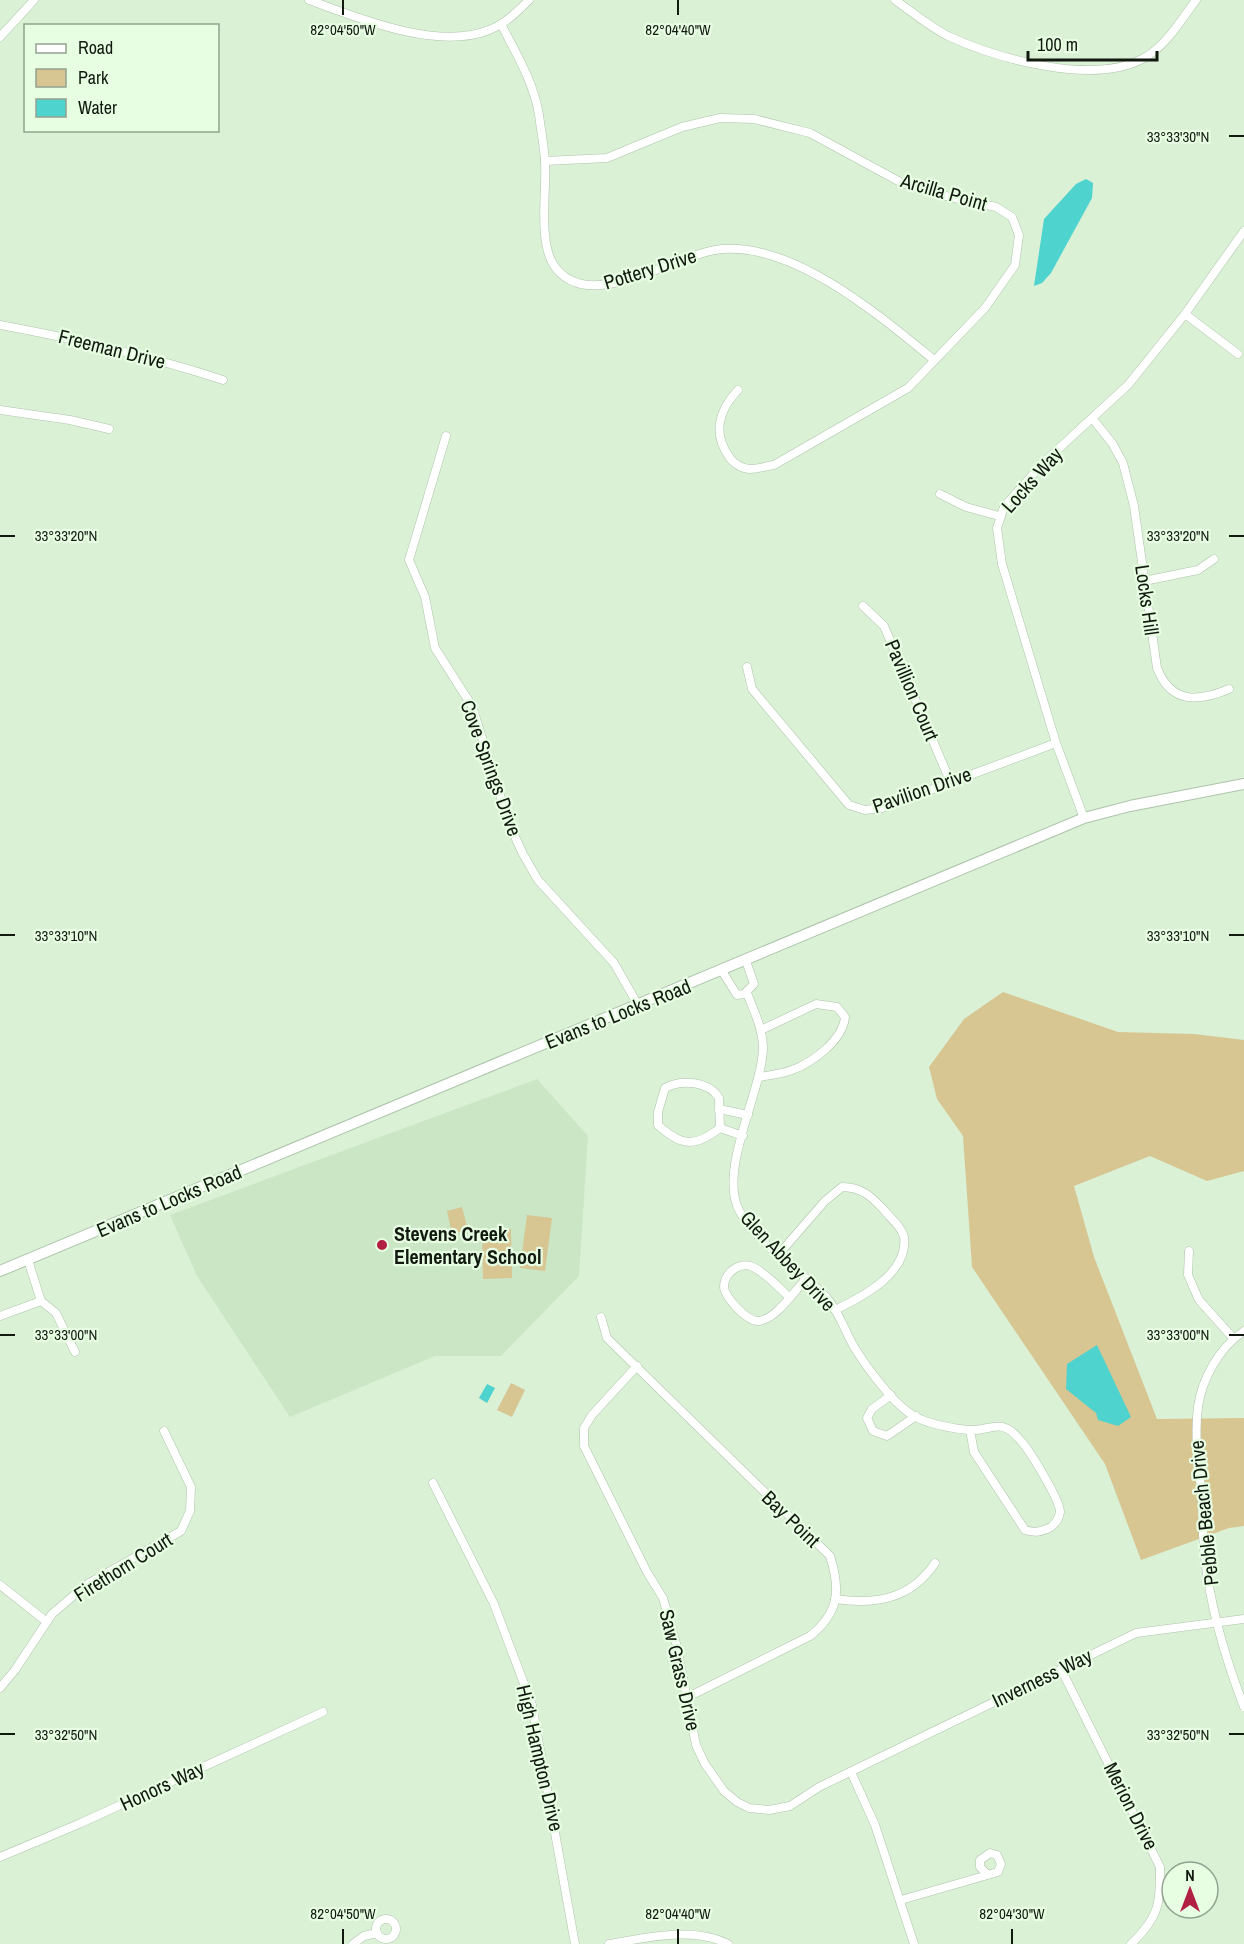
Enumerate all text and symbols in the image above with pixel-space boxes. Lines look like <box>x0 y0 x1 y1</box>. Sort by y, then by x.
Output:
text: 82°04'50"W <box>310 19 376 40</box>
text: 82°04'40"W <box>645 19 711 40</box>
legend <box>24 24 219 132</box>
scale bar <box>1028 24 1157 62</box>
text: 100 m <box>1037 32 1078 57</box>
text: Road <box>78 35 113 60</box>
text: Park <box>78 65 109 90</box>
text: Water <box>78 95 117 120</box>
text: 33°33'30"N <box>1147 126 1209 147</box>
street label: Arcilla Point <box>897 166 991 217</box>
street label: Pottery Drive <box>600 242 700 295</box>
street label: Freeman Drive <box>56 322 168 375</box>
street label: Locks Way <box>995 440 1069 518</box>
text: 33°33'20"N <box>35 525 97 546</box>
text: 33°33'20"N <box>1147 525 1209 546</box>
street label: Locks Hill <box>1129 563 1166 637</box>
street label: Pavillion Court <box>879 635 946 745</box>
street label: Cove Springs Drive <box>454 696 529 840</box>
street label: Pavilion Drive <box>869 760 975 819</box>
text: 33°33'10"N <box>35 925 97 946</box>
text: 33°33'10"N <box>1147 925 1209 946</box>
street label: Evans to Locks Road <box>541 972 695 1055</box>
street label: Evans to Locks Road <box>92 1158 245 1243</box>
street label: Glen Abbey Drive <box>735 1204 842 1317</box>
place label: Stevens Creek Elementary School <box>394 1220 542 1270</box>
marker: Stevens Creek Elementary School <box>375 1238 389 1252</box>
text: 33°33'00"N <box>35 1324 97 1345</box>
text: 33°33'00"N <box>1147 1324 1209 1345</box>
street label: Pebble Beach Drive <box>1182 1439 1225 1587</box>
street label: Bay Point <box>756 1484 827 1553</box>
street label: Firethorn Court <box>68 1525 177 1607</box>
street label: Saw Grass Drive <box>653 1606 708 1733</box>
street label: Inverness Way <box>987 1641 1097 1713</box>
street label: High Hampton Drive <box>511 1682 570 1834</box>
text: 33°32'50"N <box>35 1724 97 1745</box>
text: 33°32'50"N <box>1147 1724 1209 1745</box>
street label: Honors Way <box>115 1754 209 1817</box>
street label: Merion Drive <box>1098 1757 1165 1854</box>
north arrow <box>1160 1860 1220 1920</box>
text: N <box>1185 1864 1195 1886</box>
text: 82°04'50"W <box>310 1903 376 1924</box>
text: 82°04'40"W <box>645 1903 711 1924</box>
text: 82°04'30"W <box>979 1903 1045 1924</box>

